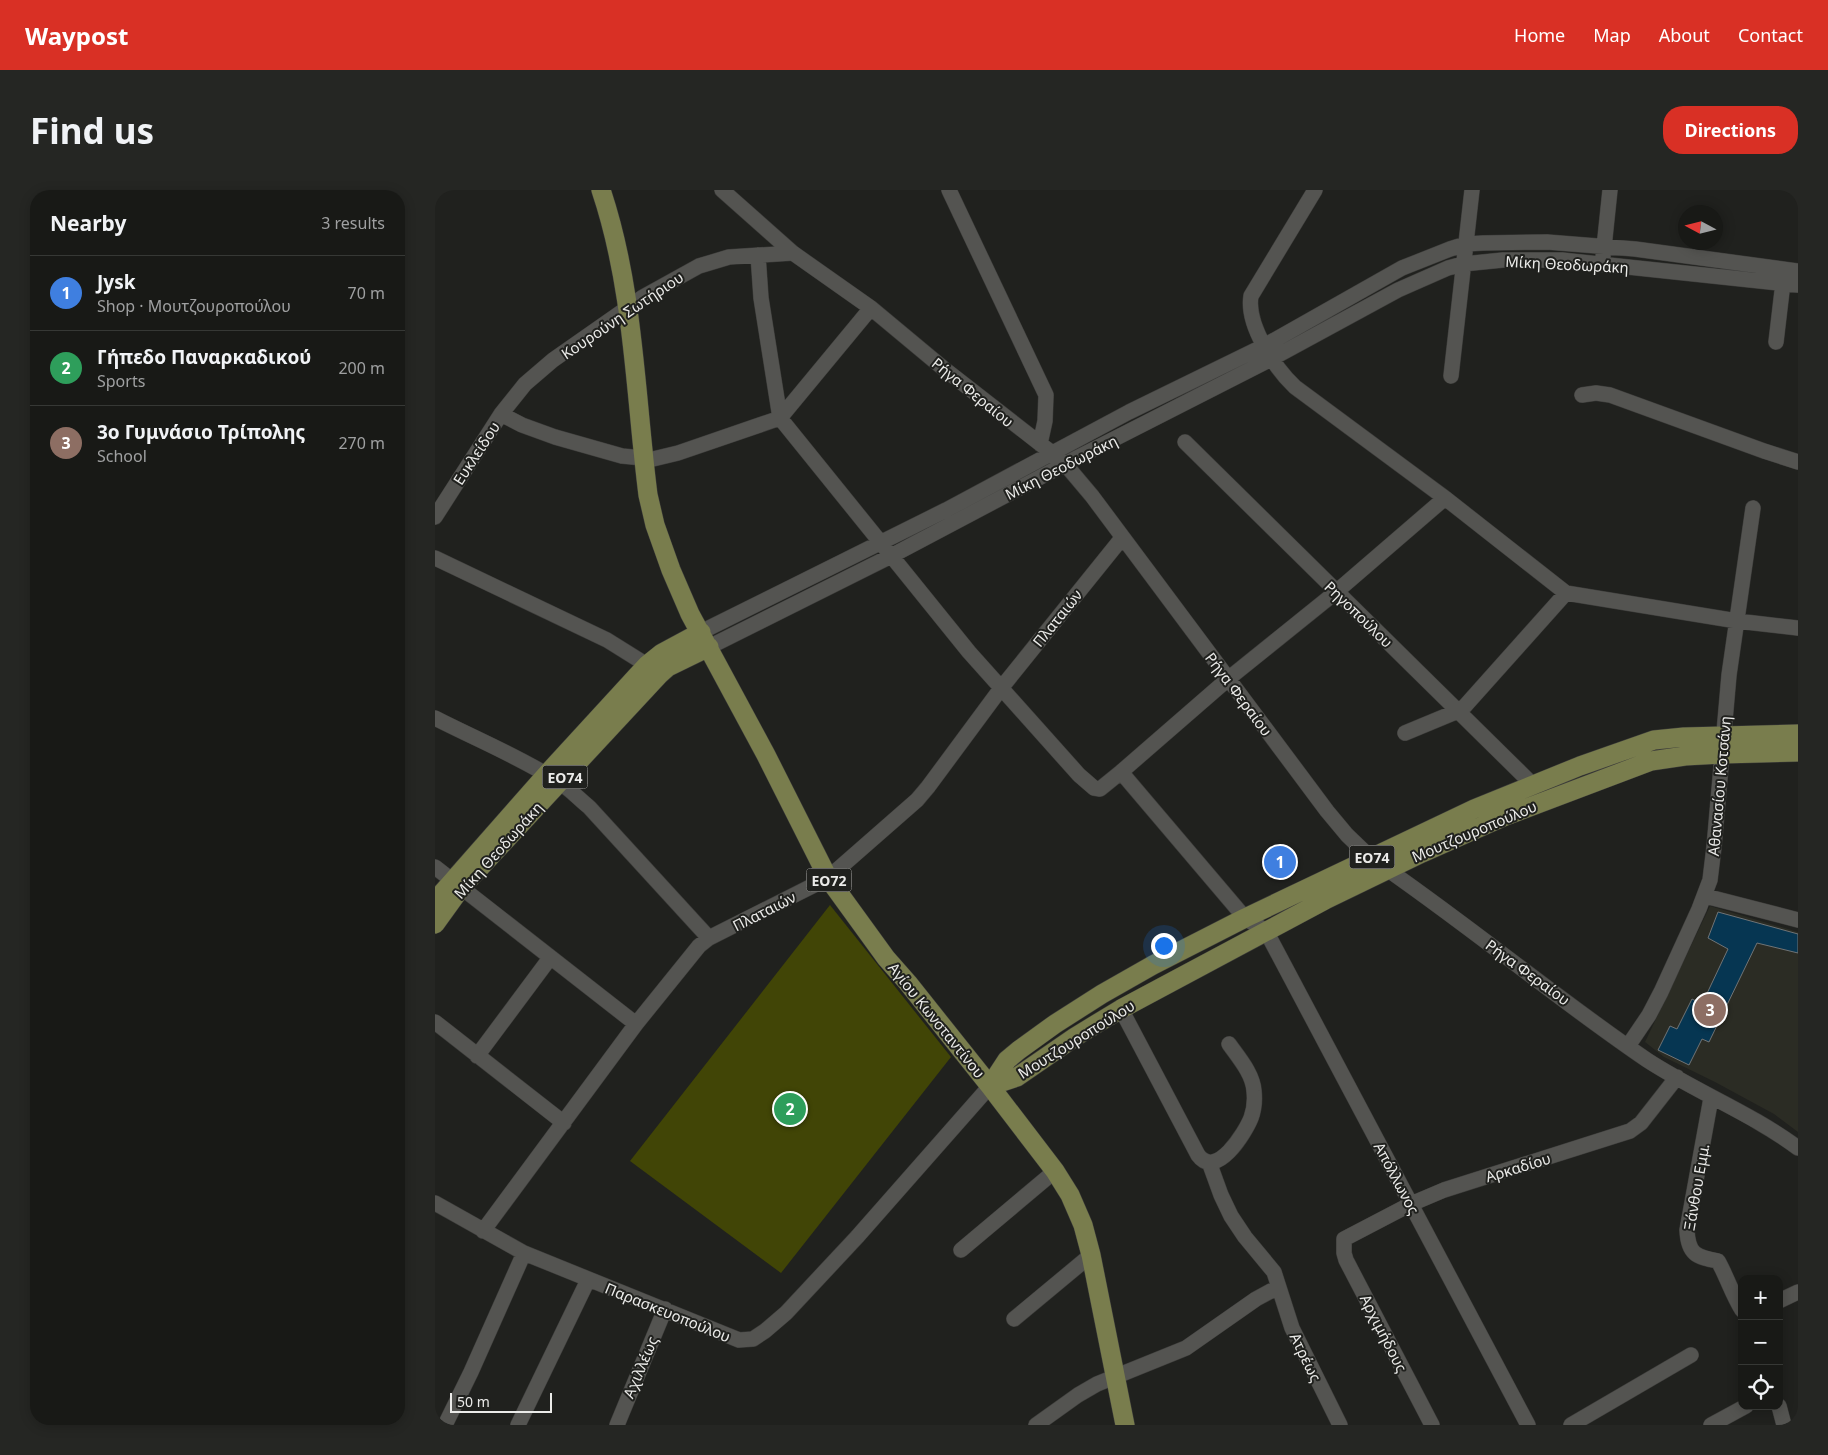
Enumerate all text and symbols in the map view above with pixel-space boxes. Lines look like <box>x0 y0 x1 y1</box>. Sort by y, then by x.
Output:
text: Waypost <box>25 19 128 52</box>
text: Home <box>1514 23 1565 47</box>
text: Map <box>1593 23 1631 47</box>
text: About <box>1659 23 1710 47</box>
text: Contact <box>1738 23 1803 47</box>
button: Directions <box>1663 106 1798 154</box>
text: Find us <box>30 107 154 154</box>
north arrow <box>1678 205 1723 250</box>
text: Nearby <box>50 209 126 237</box>
text: 3 results <box>321 212 385 234</box>
street label: Μίκη Θεοδωράκη <box>1505 251 1629 277</box>
street label: Κουρούνη Σωτήριου <box>557 267 687 363</box>
text: Jysk <box>97 269 135 295</box>
text: 1 <box>61 282 71 304</box>
text: 70 m <box>348 282 385 304</box>
text: Shop · Μουτζουροπούλου <box>97 295 291 317</box>
text: Γήπεδο Παναρκαδικού <box>97 344 311 370</box>
street label: Ρήγα Φεραίου <box>928 353 1018 431</box>
text: 2 <box>61 357 71 379</box>
text: 200 m <box>338 357 385 379</box>
text: Sports <box>97 370 145 392</box>
street label: Ευκλείδου <box>448 417 504 489</box>
text: 3ο Γυμνάσιο Τρίπολης <box>97 419 305 445</box>
street label: Μίκη Θεοδωράκη <box>1001 430 1121 504</box>
text: 3 <box>61 432 71 454</box>
text: 270 m <box>338 432 385 454</box>
text: School <box>97 445 147 467</box>
street label: Ρηγοπούλου <box>1321 576 1397 652</box>
street label: Πλαταιών <box>1028 585 1086 651</box>
street label: Ρήγα Φεραίου <box>1201 648 1277 740</box>
street label: Αθανασίου Κοτσάνη <box>1703 715 1735 857</box>
road number: ΕΟ74 <box>543 766 587 788</box>
street label: Μουτζουροπούλου <box>1408 796 1540 866</box>
street label: Μίκη Θεοδωράκη <box>449 797 547 903</box>
pin: 1 <box>1264 843 1296 881</box>
road number: ΕΟ74 <box>1349 846 1395 869</box>
road number: ΕΟ72 <box>807 868 851 892</box>
street label: Πλαταιών <box>729 886 799 935</box>
your location <box>1151 933 1177 959</box>
street label: Ρήγα Φεραίου <box>1482 935 1574 1009</box>
street label: Αγίου Κωνσταντίνου <box>884 958 990 1082</box>
pin: 3 <box>1694 991 1726 1029</box>
street label: Μουτζουροπούλου <box>1014 995 1138 1083</box>
pin: 2 <box>774 1090 806 1128</box>
street label: Απόλλωνος <box>1370 1138 1424 1218</box>
street label: Ξάνθου Εμμ. <box>1679 1142 1713 1232</box>
street label: Αρκαδίου <box>1483 1148 1553 1186</box>
map controls <box>1738 1275 1783 1410</box>
button: + <box>1738 1275 1783 1320</box>
street label: Παρασκευοπούλου <box>602 1278 734 1346</box>
street label: Αρχιμήδους <box>1356 1291 1412 1375</box>
button: − <box>1738 1320 1783 1365</box>
street label: Ατρέως <box>1286 1329 1326 1385</box>
street label: Αχιλλέως <box>618 1333 662 1401</box>
button: locate <box>1738 1365 1783 1410</box>
scale bar <box>450 1390 553 1413</box>
text: 50 m <box>457 1392 490 1411</box>

